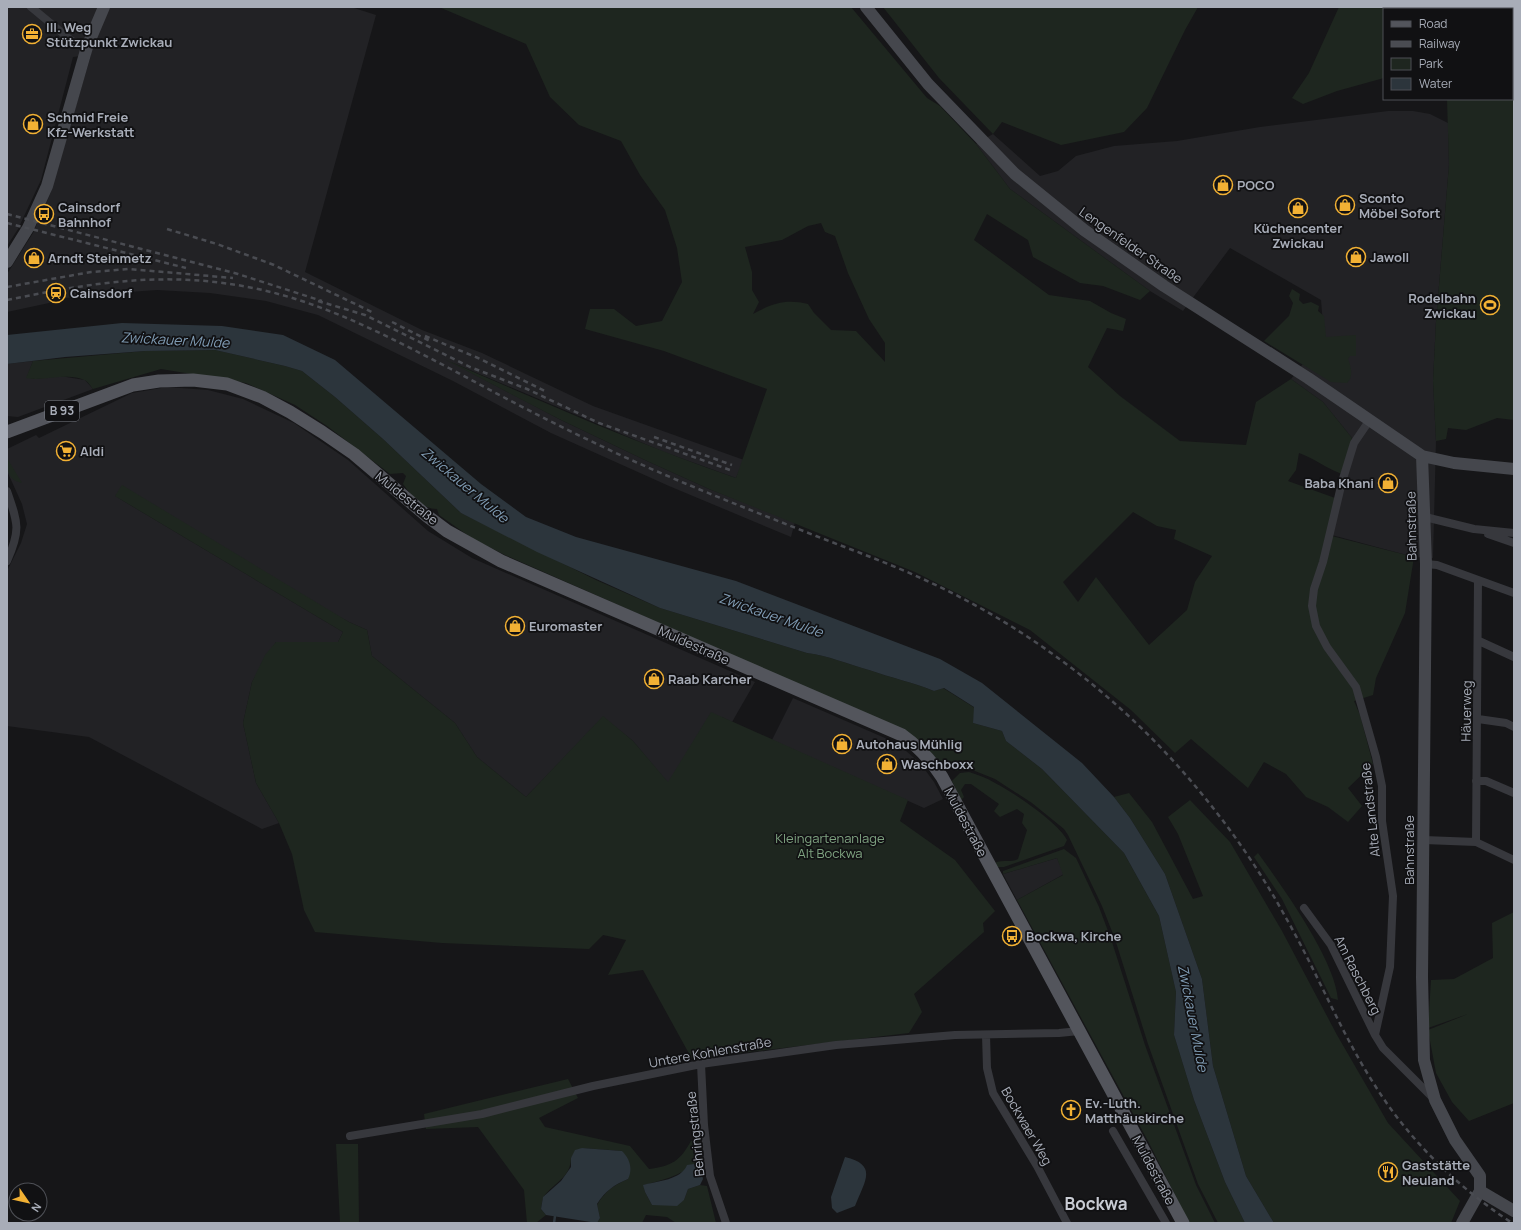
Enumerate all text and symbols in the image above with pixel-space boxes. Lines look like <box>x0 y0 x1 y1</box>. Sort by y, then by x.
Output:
legend <box>1383 8 1513 100</box>
text: Road <box>1419 15 1447 32</box>
place label: III. Weg Stützpunkt Zwickau <box>46 18 172 51</box>
office icon: III. Weg Stützpunkt Zwickau <box>21 23 43 45</box>
text: Railway <box>1419 35 1461 52</box>
text: Park <box>1419 55 1444 72</box>
text: Water <box>1419 75 1453 92</box>
place label: Schmid Freie Kfz-Werkstatt <box>47 108 135 141</box>
shop icon: Schmid Freie Kfz-Werkstatt <box>22 113 44 135</box>
shop icon: POCO <box>1212 174 1234 196</box>
place label: POCO <box>1237 176 1275 194</box>
place label: Sconto Möbel Sofort <box>1359 189 1441 222</box>
shop icon: Sconto Möbel Sofort <box>1334 194 1356 216</box>
shop icon: Küchencenter Zwickau <box>1287 197 1309 219</box>
place label: Cainsdorf Bahnhof <box>58 198 120 231</box>
bus stop icon: Cainsdorf Bahnhof <box>33 203 55 225</box>
street label: Lengenfelder Straße <box>1076 203 1187 288</box>
place label: Küchencenter Zwickau <box>1254 219 1342 252</box>
shop icon: Jawoll <box>1345 246 1367 268</box>
shop icon: Arndt Steinmetz <box>23 247 45 269</box>
place label: Jawoll <box>1370 248 1409 266</box>
place label: Arndt Steinmetz <box>48 249 152 267</box>
station icon: Cainsdorf <box>45 282 67 304</box>
place label: Cainsdorf <box>70 284 132 302</box>
place label: Rodelbahn Zwickau <box>1408 289 1476 322</box>
sports icon: Rodelbahn Zwickau <box>1479 294 1501 316</box>
water label: Zwickauer Mulde <box>120 327 230 352</box>
road number: B 93 <box>45 401 79 421</box>
supermarket icon: Aldi <box>55 440 77 462</box>
place label: Aldi <box>80 442 104 460</box>
water label: Zwickauer Mulde <box>418 442 514 527</box>
street label: Muldestraße <box>372 467 443 529</box>
shop icon: Baba Khani <box>1377 472 1399 494</box>
place label: Baba Khani <box>1304 474 1374 492</box>
street label: Bahnstraße <box>1401 491 1421 561</box>
water label: Zwickauer Mulde <box>717 588 826 641</box>
shop icon: Euromaster <box>504 615 526 637</box>
place label: Euromaster <box>529 617 602 635</box>
street label: Muldestraße <box>656 621 733 669</box>
shop icon: Raab Karcher <box>643 668 665 690</box>
place label: Raab Karcher <box>668 670 752 688</box>
street label: Häuerweg <box>1456 680 1476 742</box>
shop icon: Autohaus Mühlig <box>831 733 853 755</box>
place label: Autohaus Mühlig <box>856 735 962 753</box>
shop icon: Waschboxx <box>876 753 898 775</box>
place label: Waschboxx <box>901 755 974 773</box>
street label: Alte Landstraße <box>1356 762 1384 858</box>
street label: Muldestraße <box>940 784 992 860</box>
street label: Bahnstraße <box>1400 815 1418 885</box>
park label: Kleingartenanlage Alt Bockwa <box>775 829 885 862</box>
bus stop icon: Bockwa, Kirche <box>1001 925 1023 947</box>
place label: Bockwa, Kirche <box>1026 927 1122 945</box>
street label: Am Raschberg <box>1330 932 1386 1018</box>
water label: Zwickauer Mulde <box>1174 963 1213 1074</box>
street label: Untere Kohlenstraße <box>647 1032 773 1072</box>
street label: Bockwaer Weg <box>997 1084 1057 1168</box>
street label: Behringstraße <box>682 1090 708 1177</box>
place label: Ev.-Luth. Matthäuskirche <box>1085 1094 1184 1127</box>
church icon: Ev.-Luth. Matthäuskirche <box>1060 1099 1082 1121</box>
street label: Muldestraße <box>1128 1132 1180 1208</box>
place label: Gaststätte Neuland <box>1402 1156 1470 1189</box>
restaurant icon: Gaststätte Neuland <box>1377 1161 1399 1183</box>
north arrow <box>8 1182 48 1222</box>
district label: Bockwa <box>1064 1192 1128 1215</box>
text: N <box>28 1200 45 1215</box>

